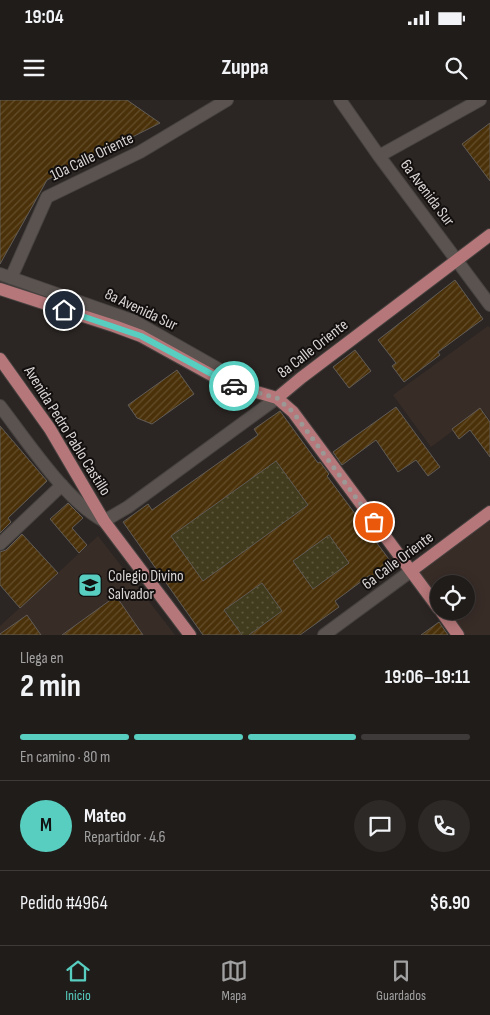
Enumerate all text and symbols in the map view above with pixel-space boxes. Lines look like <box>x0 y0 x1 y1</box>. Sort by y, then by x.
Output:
text: 19:04 <box>25 6 64 29</box>
icon: menu <box>20 54 48 82</box>
text: Zuppa <box>221 54 269 81</box>
icon: search <box>442 54 470 82</box>
street label: 10a Calle Oriente <box>47 129 137 185</box>
street label: 6a Avenida Sur <box>396 156 458 230</box>
street label: 8a Avenida Sur <box>102 285 181 335</box>
pin <box>43 289 85 331</box>
icon: home <box>50 296 78 324</box>
street label: 8a Calle Oriente <box>274 316 352 382</box>
courier <box>209 361 259 411</box>
street label: Avenida Pedro Pablo Castillo <box>19 362 115 499</box>
icon: car <box>220 372 248 400</box>
pin <box>353 501 395 543</box>
icon: bag <box>360 508 388 536</box>
street label: 6a Calle Oriente <box>359 528 437 594</box>
place label: Colegio Divino Salvador <box>108 567 184 604</box>
school or university icon: Colegio Divino Salvador <box>77 572 103 598</box>
map controls <box>430 575 475 620</box>
button: locate <box>430 575 475 620</box>
text: Llega en <box>20 649 64 668</box>
text: 19:06–19:11 <box>385 666 470 689</box>
text: 2 min <box>20 667 81 706</box>
text: En camino · 80 m <box>20 748 110 767</box>
button: chat <box>354 800 406 852</box>
button: phone <box>418 800 470 852</box>
text: Mateo <box>84 805 126 828</box>
text: M <box>40 814 52 837</box>
text: Repartidor · 4.6 <box>84 828 166 847</box>
text: Pedido #4964 <box>20 892 108 915</box>
text: $6.90 <box>430 892 470 915</box>
tab: Inicio <box>64 957 92 1004</box>
tab: Mapa <box>220 957 248 1004</box>
tab: Guardados <box>376 957 426 1004</box>

